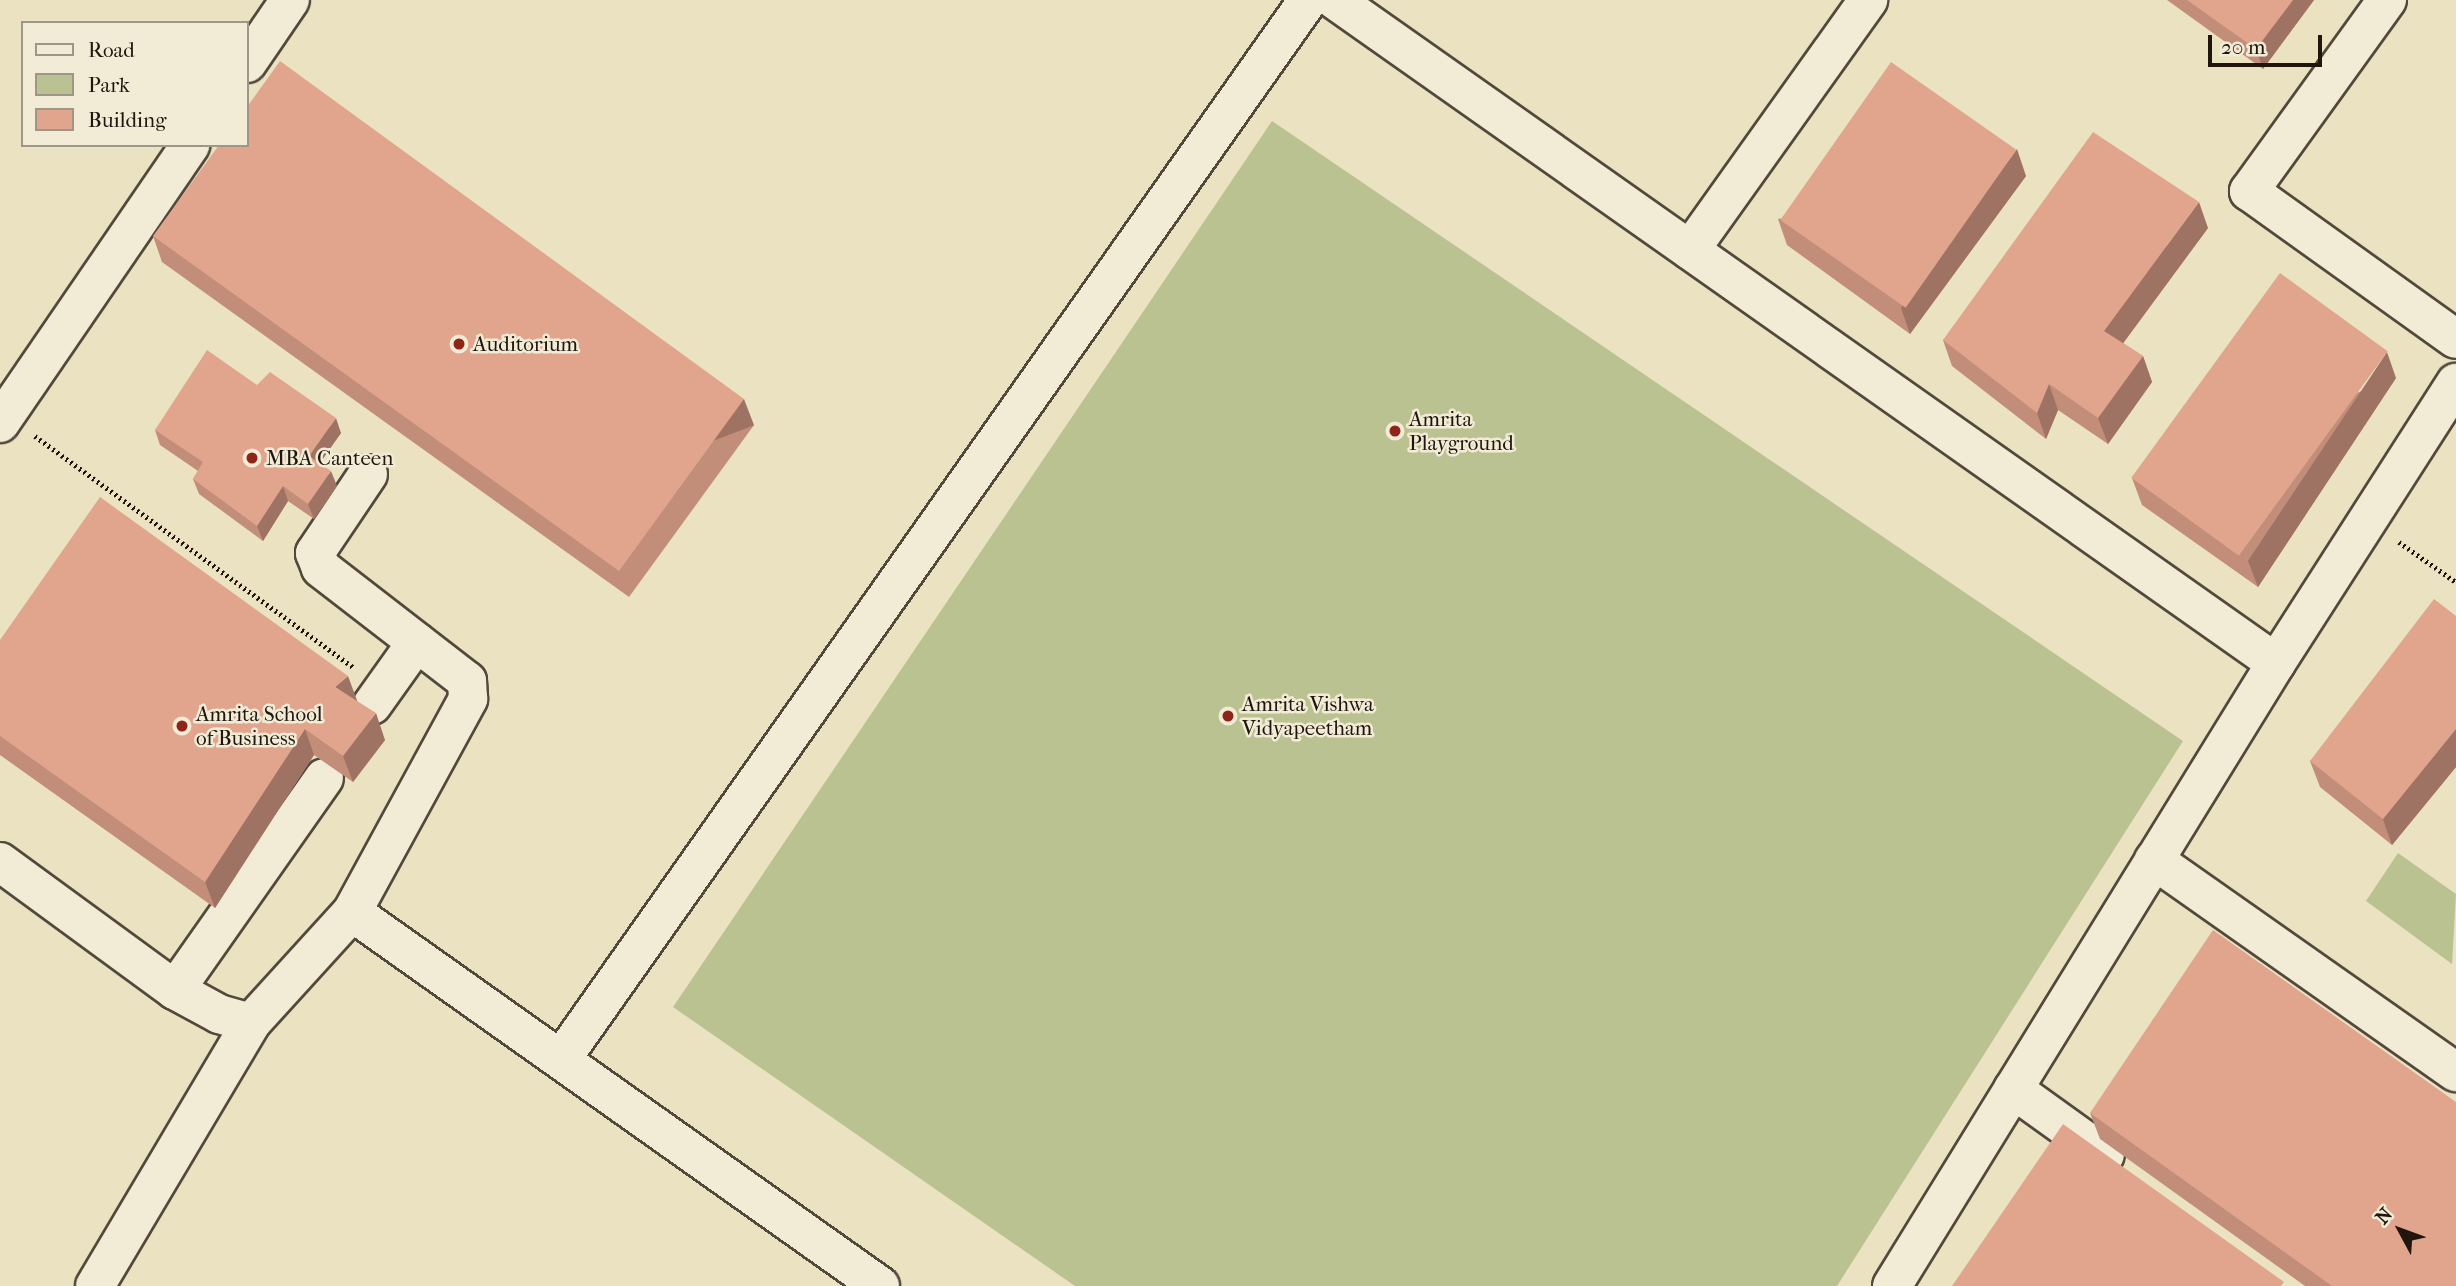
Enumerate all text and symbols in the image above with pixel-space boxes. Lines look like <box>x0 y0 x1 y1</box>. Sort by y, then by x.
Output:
legend <box>21 21 248 147</box>
scale bar <box>2211 21 2325 65</box>
text: 20 m <box>2221 35 2265 59</box>
text: Road <box>88 38 135 62</box>
text: Park <box>88 73 130 97</box>
text: Building <box>88 108 166 132</box>
place label: Auditorium <box>473 331 578 357</box>
marker: Auditorium <box>451 336 467 352</box>
place label: Amrita Playground <box>1409 406 1514 456</box>
marker: Amrita Playground <box>1387 423 1403 439</box>
place label: MBA Canteen <box>266 445 393 471</box>
marker: MBA Canteen <box>244 450 260 466</box>
place label: Amrita Vishwa Vidyapeetham <box>1242 691 1374 741</box>
place label: Amrita School of Business <box>196 701 322 751</box>
marker: Amrita Vishwa Vidyapeetham <box>1220 708 1236 724</box>
marker: Amrita School of Business <box>174 718 190 734</box>
north arrow <box>2365 1195 2435 1265</box>
text: N <box>2371 1204 2397 1229</box>

